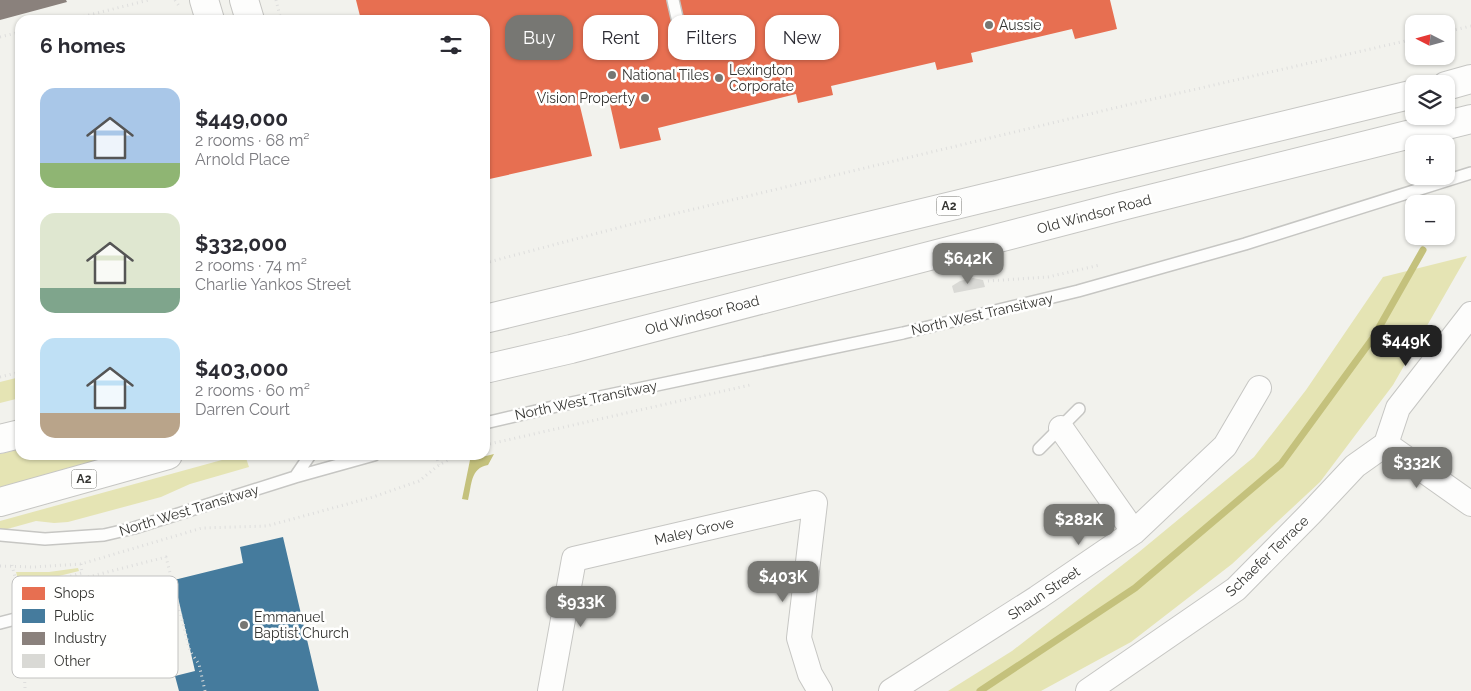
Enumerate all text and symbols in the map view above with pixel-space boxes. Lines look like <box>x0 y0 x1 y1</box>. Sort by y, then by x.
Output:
chip: Buy <box>505 15 573 60</box>
chip: Rent <box>583 15 658 60</box>
chip: Filters <box>668 15 755 60</box>
chip: New <box>765 15 839 60</box>
north arrow <box>1405 15 1455 65</box>
map controls <box>1405 15 1455 245</box>
place label: Aussie <box>999 17 1041 33</box>
marker: Aussie <box>983 19 995 31</box>
icon: filters <box>437 31 465 59</box>
text: 6 homes <box>40 33 126 58</box>
place label: Lexington Corporate <box>729 62 794 94</box>
place label: National Tiles <box>622 67 709 83</box>
marker: National Tiles <box>606 69 618 81</box>
marker: Lexington Corporate <box>713 72 725 84</box>
button: layers <box>1405 75 1455 125</box>
place label: Vision Property <box>537 90 635 106</box>
marker: Vision Property <box>639 92 651 104</box>
text: $449,000 <box>195 106 288 131</box>
icon: home <box>80 108 140 168</box>
text: 2 rooms · 68 m² <box>195 131 310 150</box>
button: + <box>1405 135 1455 185</box>
text: Arnold Place <box>195 150 290 169</box>
street label: Old Windsor Road <box>1035 191 1153 237</box>
button: − <box>1405 195 1455 245</box>
road number: A2 <box>936 197 962 216</box>
text: $332,000 <box>195 231 287 256</box>
icon: home <box>80 233 140 293</box>
pin: $642K <box>933 242 1003 285</box>
text: $642K <box>944 249 992 268</box>
text: 2 rooms · 74 m² <box>195 256 307 275</box>
text: Charlie Yankos Street <box>195 275 351 294</box>
street label: North West Transitway <box>910 290 1055 338</box>
street label: Old Windsor Road <box>643 292 761 338</box>
pin: $449K <box>1371 324 1441 367</box>
text: $449K <box>1382 331 1430 350</box>
text: $403,000 <box>195 356 288 381</box>
icon: home <box>80 358 140 418</box>
street label: North West Transitway <box>513 377 659 423</box>
text: 2 rooms · 60 m² <box>195 381 310 400</box>
text: Darren Court <box>195 400 290 419</box>
pin: $332K <box>1382 446 1452 489</box>
text: $332K <box>1393 453 1441 472</box>
road number: A2 <box>72 469 96 488</box>
street label: North West Transitway <box>117 481 261 539</box>
pin: $282K <box>1044 504 1114 546</box>
text: $282K <box>1055 510 1103 529</box>
street label: Schaefer Terrace <box>1222 512 1312 600</box>
street label: Maley Grove <box>653 514 735 548</box>
pin: $403K <box>748 560 818 603</box>
street label: Shaun Street <box>1005 563 1083 623</box>
text: $403K <box>759 567 807 586</box>
legend <box>12 576 178 678</box>
text: Shops <box>54 585 95 601</box>
pin: $933K <box>546 586 616 628</box>
text: $933K <box>557 592 605 611</box>
text: Public <box>54 608 95 624</box>
place label: Emmanuel Baptist Church <box>254 609 349 641</box>
marker: Emmanuel Baptist Church <box>238 619 250 631</box>
text: Industry <box>54 630 107 646</box>
text: Other <box>54 653 91 669</box>

